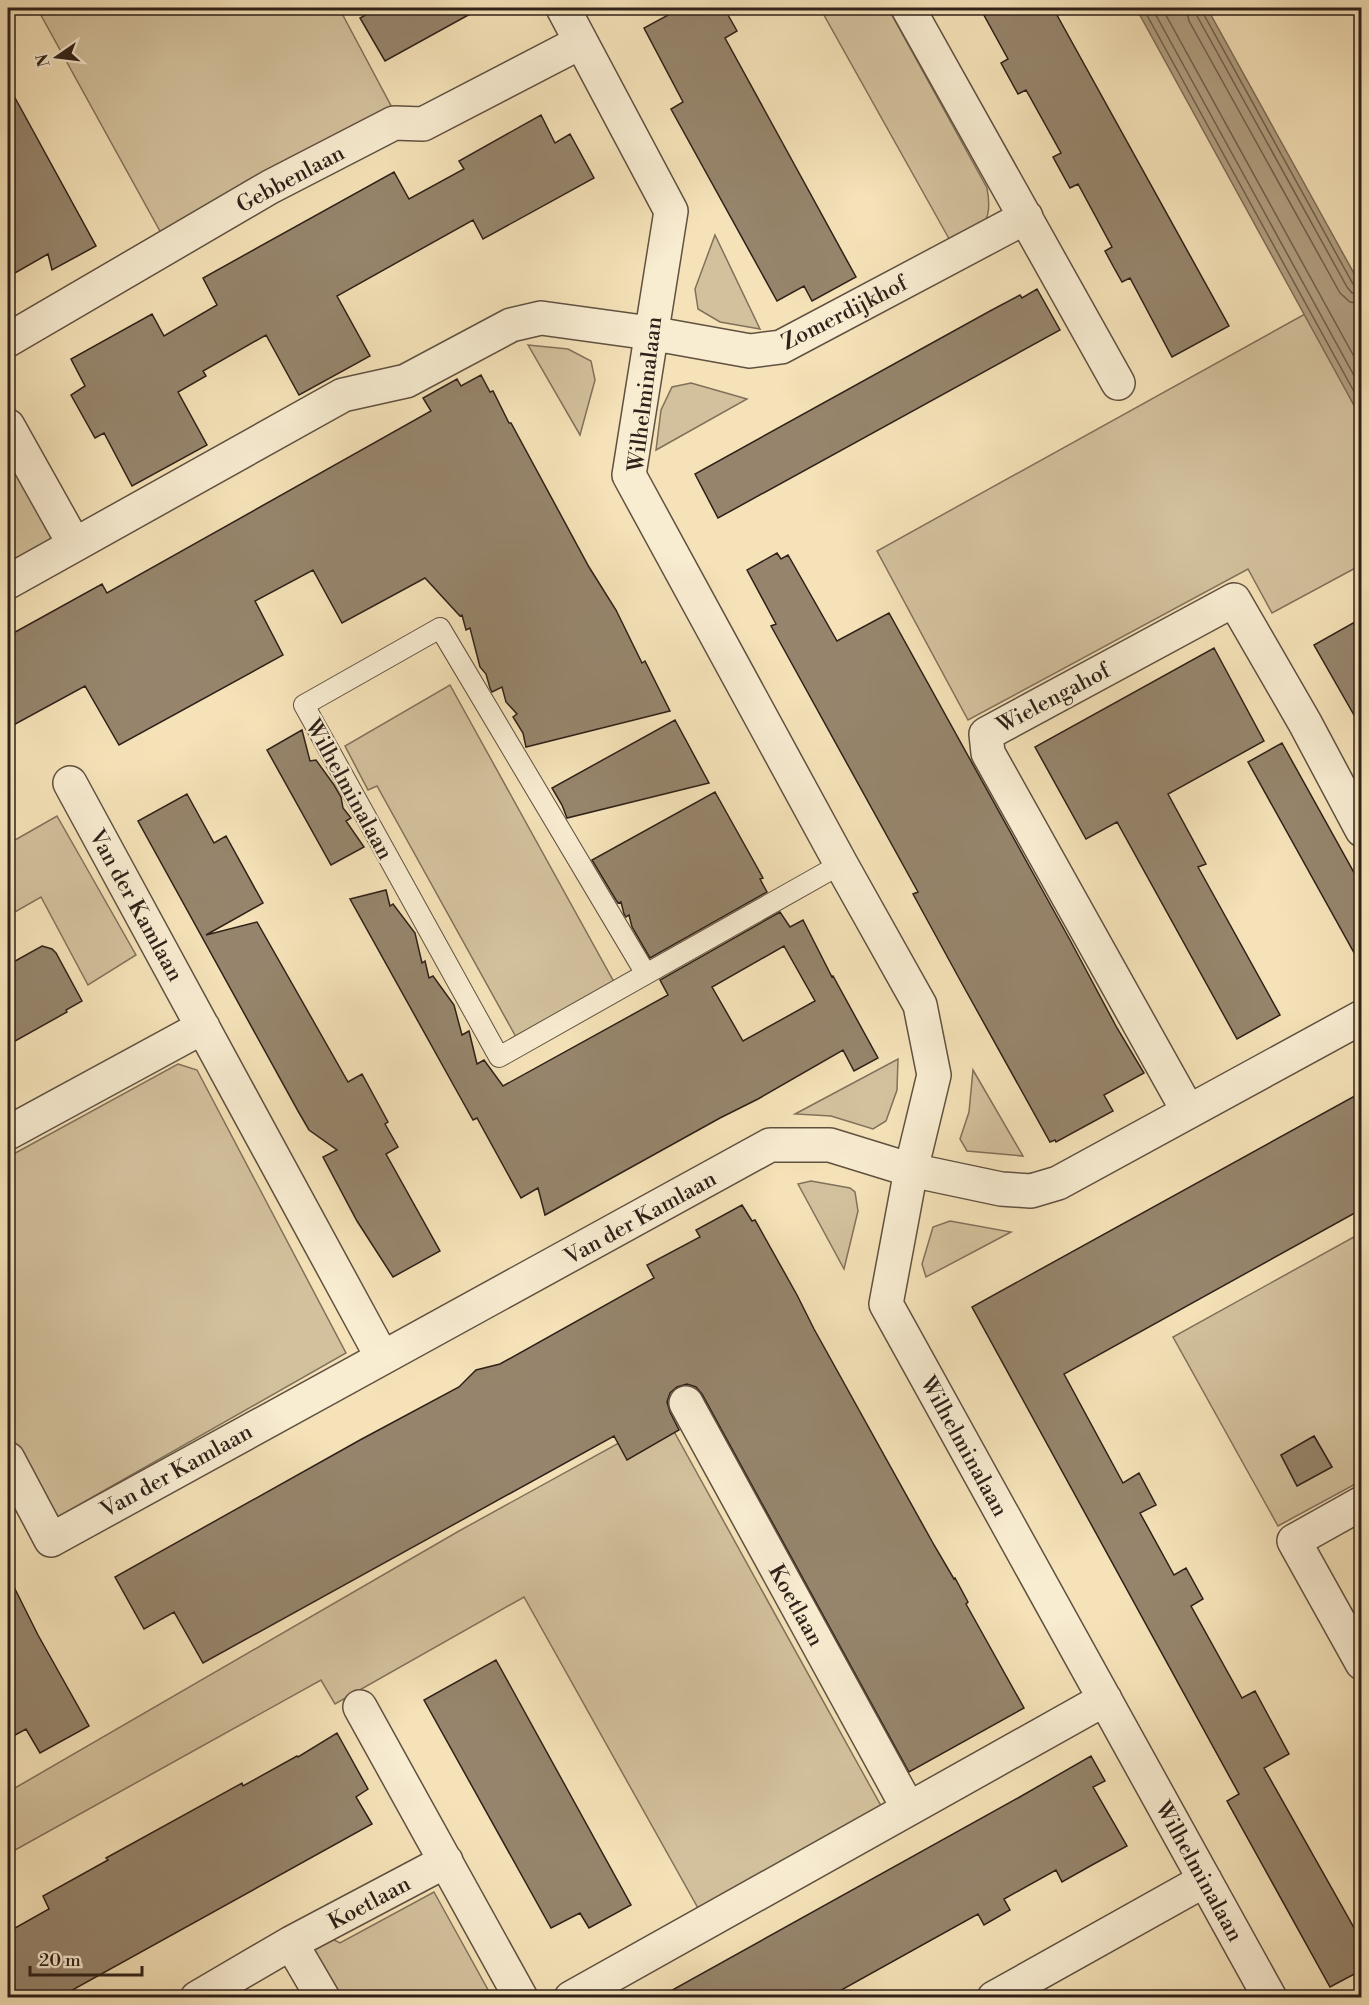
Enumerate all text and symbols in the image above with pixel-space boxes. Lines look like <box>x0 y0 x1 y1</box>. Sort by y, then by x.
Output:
north arrow <box>27 27 87 87</box>
text: N <box>32 51 55 69</box>
street label: Gebbenlaan <box>232 140 349 219</box>
street label: Zomerdijkhof <box>777 270 913 357</box>
street label: Wilhelminalaan <box>622 315 668 474</box>
street label: Wielengahof <box>992 657 1116 740</box>
street label: Wilhelminalaan <box>298 714 398 865</box>
street label: Van der Kamlaan <box>82 824 189 986</box>
street label: Van der Kamlaan <box>559 1165 721 1272</box>
street label: Wilhelminalaan <box>913 1371 1013 1522</box>
street label: Van der Kamlaan <box>95 1418 257 1525</box>
street label: Koetlaan <box>762 1560 829 1651</box>
street label: Wilhelminalaan <box>1148 1796 1248 1947</box>
street label: Koetlaan <box>324 1870 415 1936</box>
scale bar <box>30 1939 142 1977</box>
text: 20 m <box>39 1949 81 1972</box>

